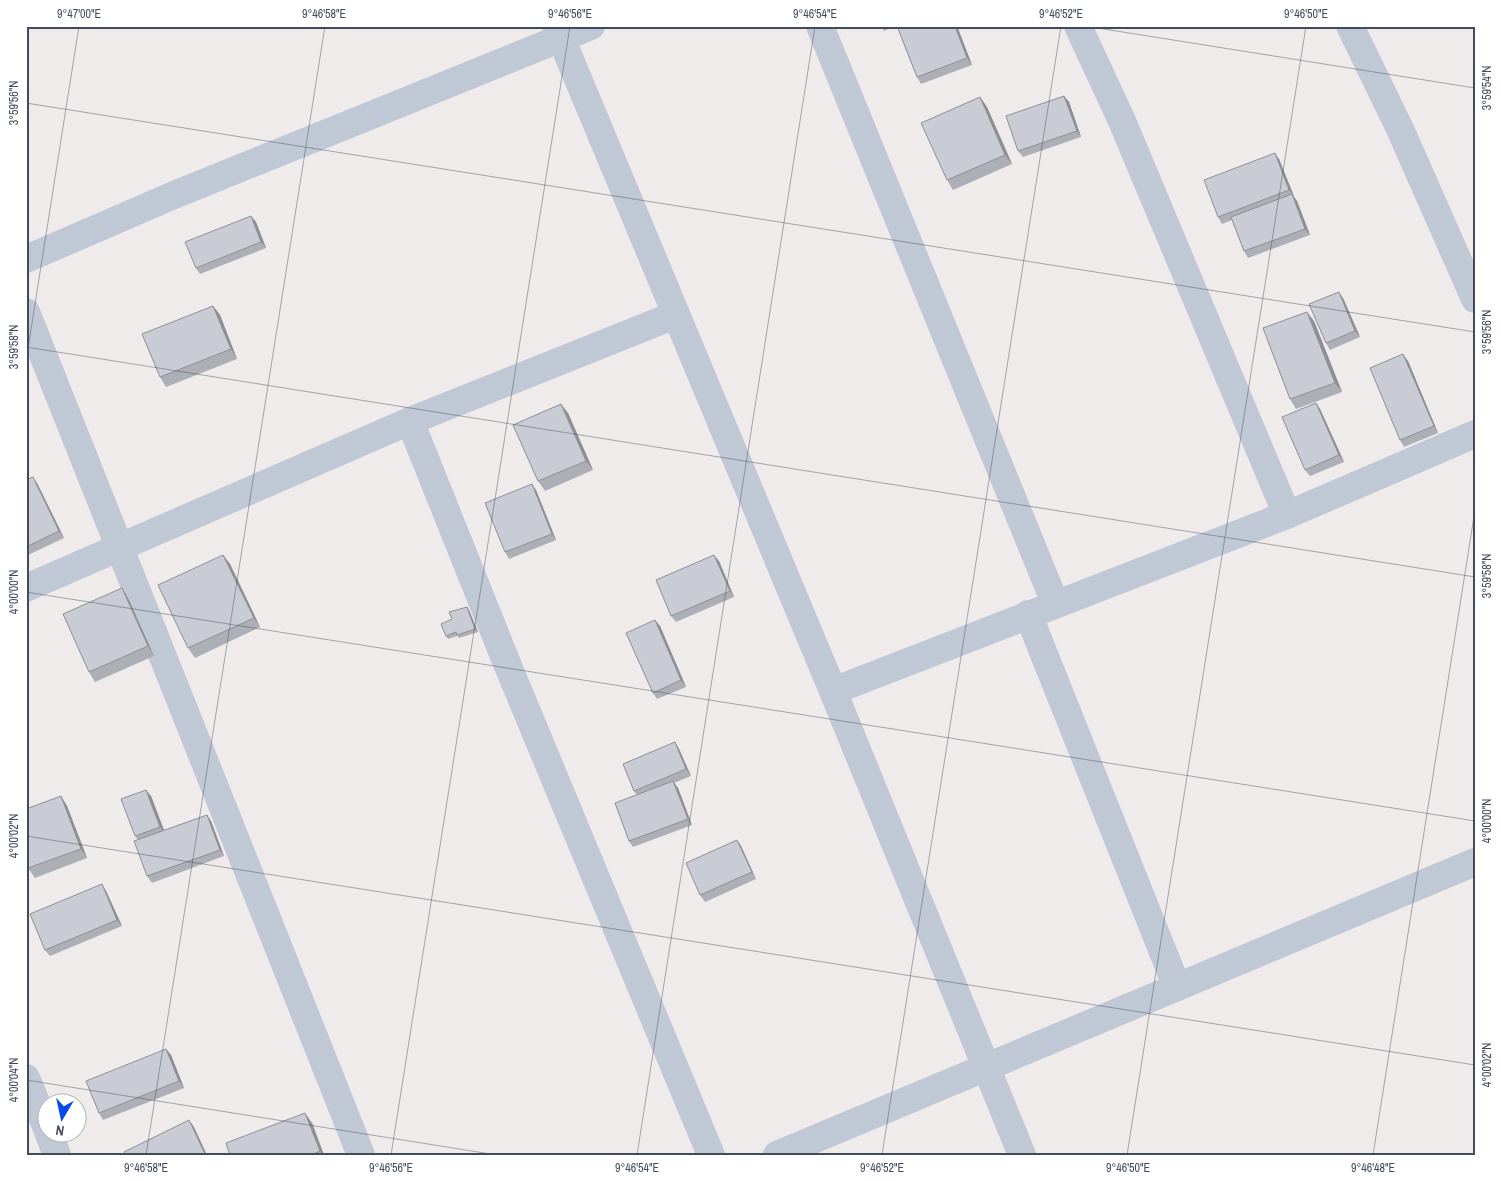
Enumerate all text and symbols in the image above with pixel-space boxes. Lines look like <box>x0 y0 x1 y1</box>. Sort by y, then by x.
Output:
text: 9°47'00"E <box>57 6 101 22</box>
text: 9°46'58"E <box>302 6 346 22</box>
text: 9°46'56"E <box>548 6 592 22</box>
text: 9°46'54"E <box>793 6 837 22</box>
text: 9°46'52"E <box>1039 6 1083 22</box>
text: 9°46'50"E <box>1284 6 1328 22</box>
text: 3°59'54"N <box>1479 66 1495 110</box>
text: 3°59'56"N <box>6 81 22 125</box>
text: 3°59'56"N <box>1479 310 1495 354</box>
text: 3°59'58"N <box>6 325 22 369</box>
text: 3°59'58"N <box>1479 554 1495 598</box>
text: 4°00'00"N <box>6 570 22 614</box>
text: 4°00'00"N <box>1479 799 1495 843</box>
text: 4°00'02"N <box>6 814 22 858</box>
text: 4°00'02"N <box>1479 1043 1495 1087</box>
text: 4°00'04"N <box>6 1058 22 1102</box>
north arrow <box>38 1094 88 1144</box>
text: N <box>54 1121 65 1140</box>
text: 9°46'58"E <box>124 1160 168 1176</box>
text: 9°46'56"E <box>369 1160 413 1176</box>
text: 9°46'54"E <box>615 1160 659 1176</box>
text: 9°46'52"E <box>860 1160 904 1176</box>
text: 9°46'50"E <box>1106 1160 1150 1176</box>
text: 9°46'48"E <box>1351 1160 1395 1176</box>

